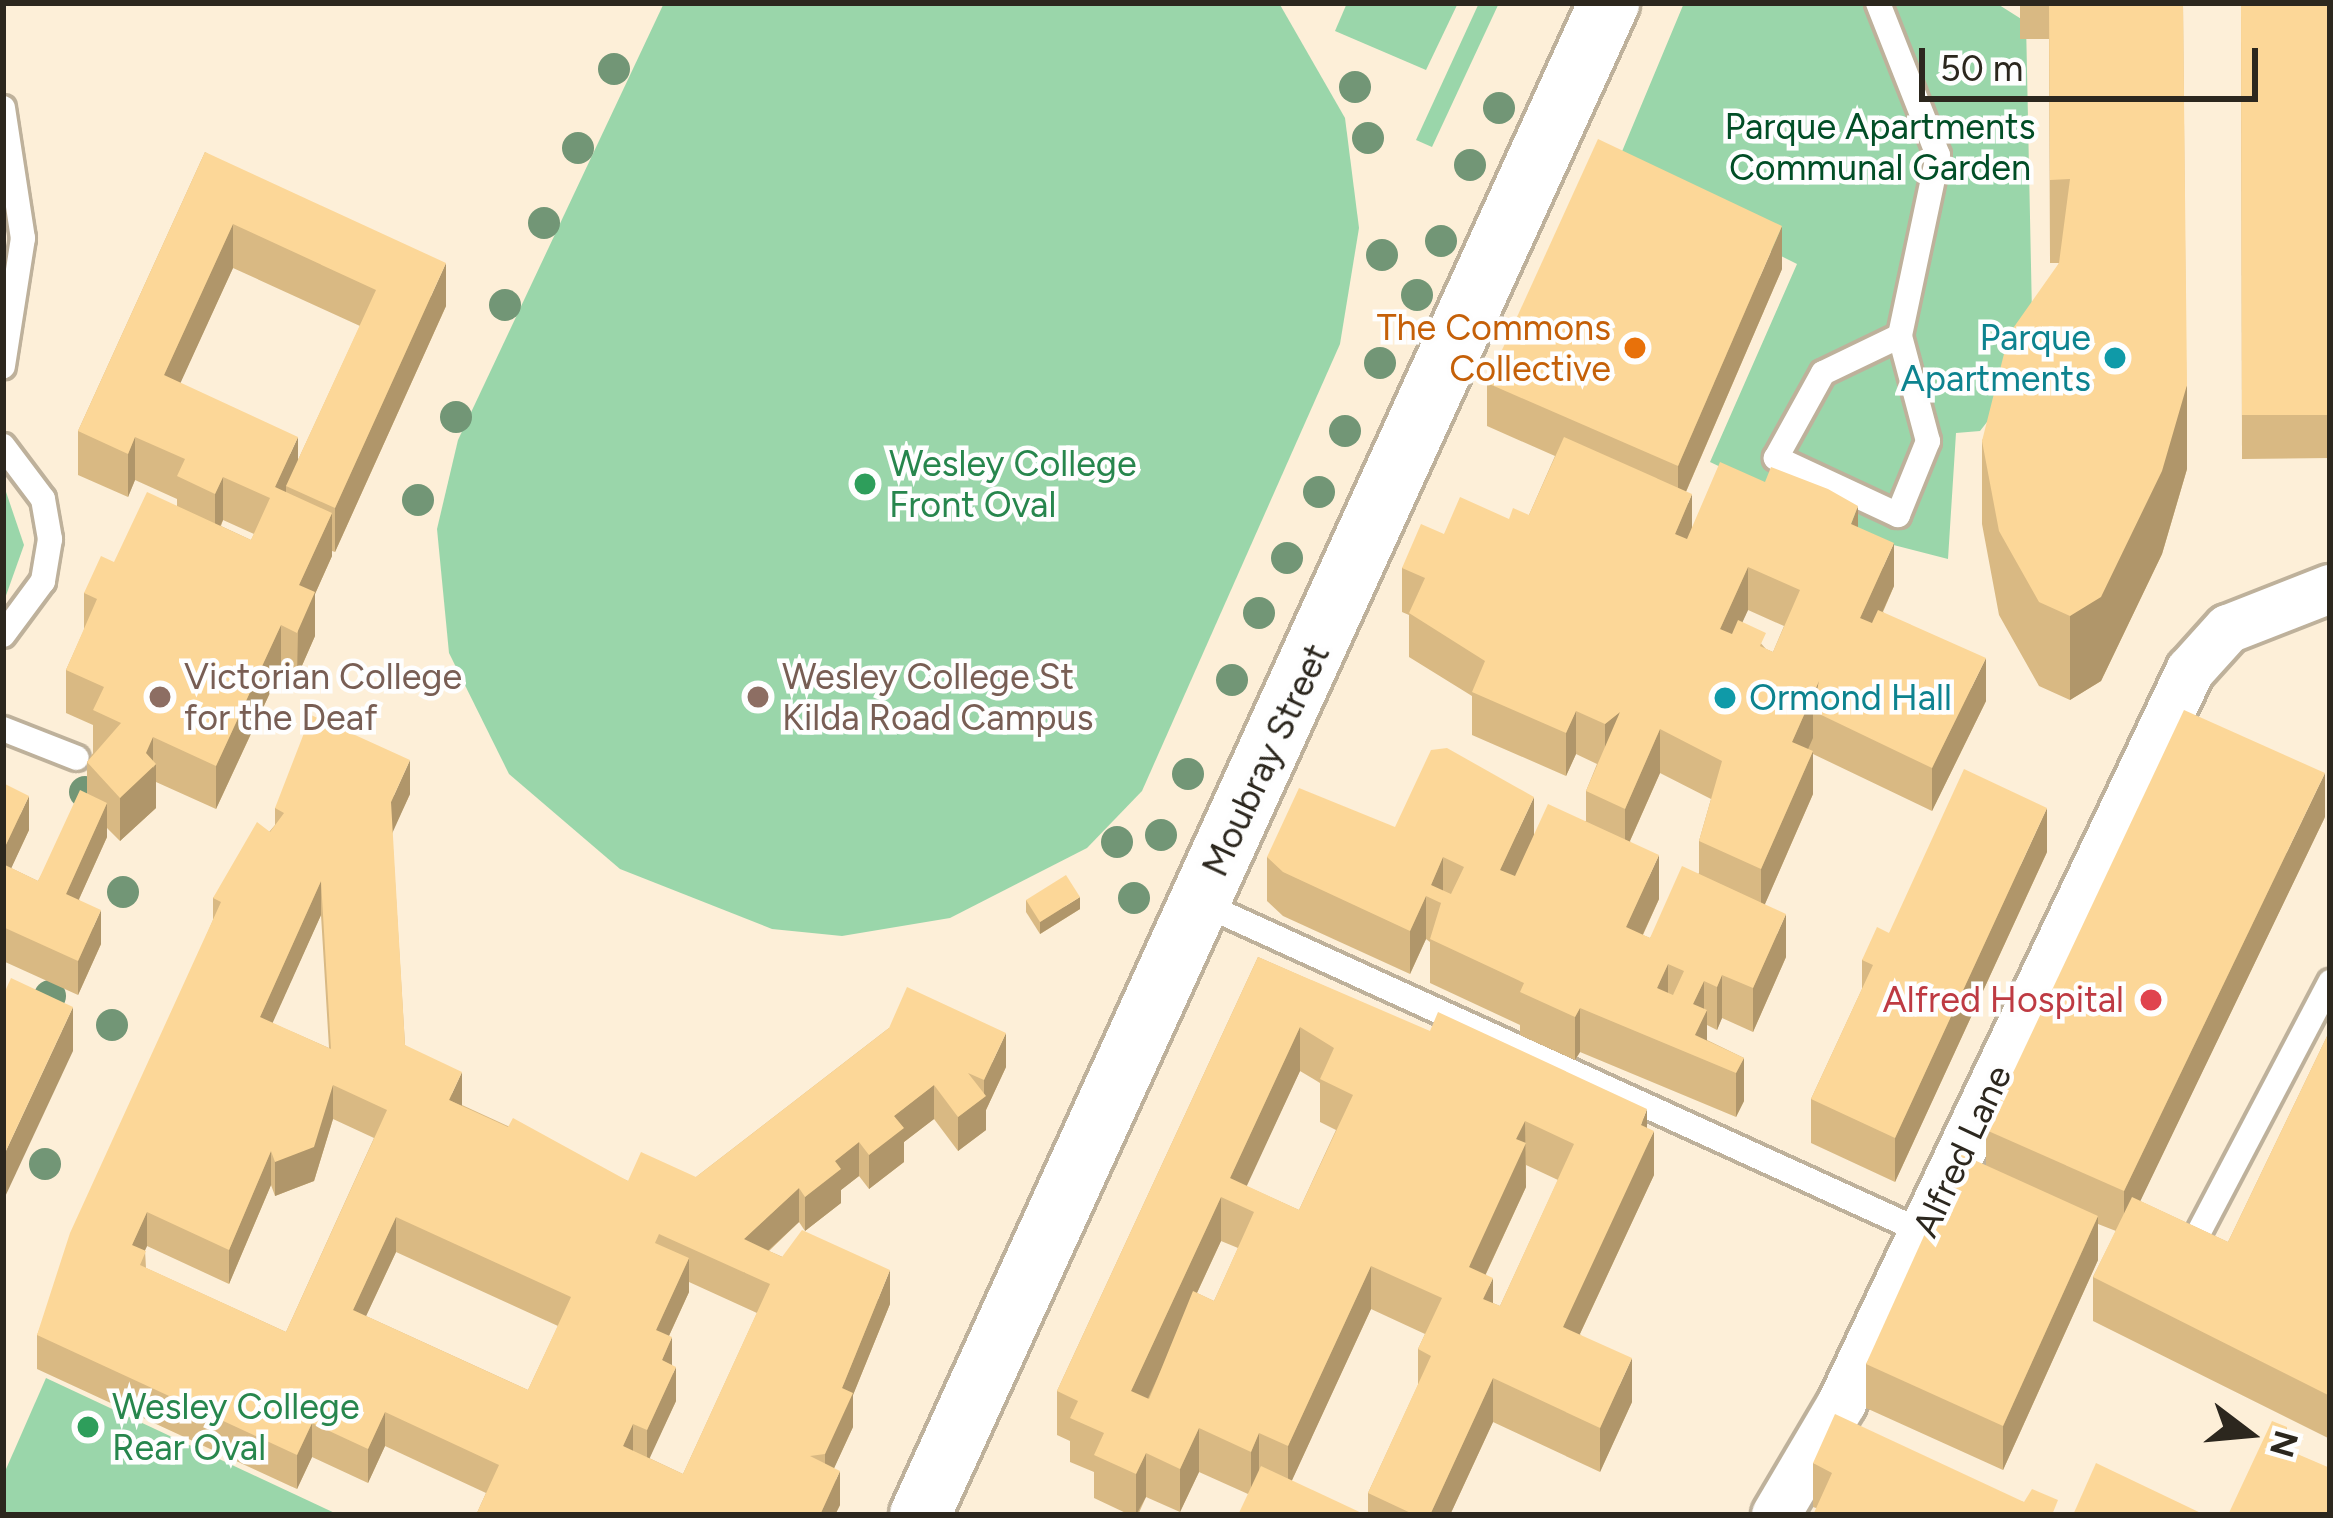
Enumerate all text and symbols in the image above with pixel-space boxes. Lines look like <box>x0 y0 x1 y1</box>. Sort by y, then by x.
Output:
scale bar <box>1925 24 2264 98</box>
text: 50 m <box>1940 47 2023 90</box>
park label: Parque Apartments Communal Garden <box>1724 104 2036 189</box>
place label: The Commons Collective <box>1377 305 1611 390</box>
place label: Parque Apartments <box>1900 315 2091 400</box>
marker: The Commons Collective <box>1622 335 1648 361</box>
marker: Parque Apartments <box>2102 345 2128 371</box>
place label: Wesley College Front Oval <box>889 441 1137 526</box>
marker: Wesley College Front Oval <box>852 471 878 497</box>
street label: Moubray Street <box>1193 637 1339 883</box>
place label: Victorian College for the Deaf <box>184 654 462 739</box>
place label: Wesley College St Kilda Road Campus <box>782 654 1093 739</box>
place label: Ormond Hall <box>1749 676 1952 720</box>
marker: Victorian College for the Deaf <box>147 684 173 710</box>
marker: Wesley College St Kilda Road Campus <box>745 684 771 710</box>
marker: Ormond Hall <box>1712 685 1738 711</box>
place label: Alfred Hospital <box>1882 978 2124 1022</box>
marker: Alfred Hospital <box>2135 984 2167 1016</box>
street label: Alfred Lane <box>1903 1058 2021 1244</box>
north arrow <box>2189 1374 2309 1494</box>
place label: Wesley College Rear Oval <box>112 1384 360 1469</box>
marker: Wesley College Rear Oval <box>75 1414 101 1440</box>
text: N <box>2262 1426 2306 1462</box>

